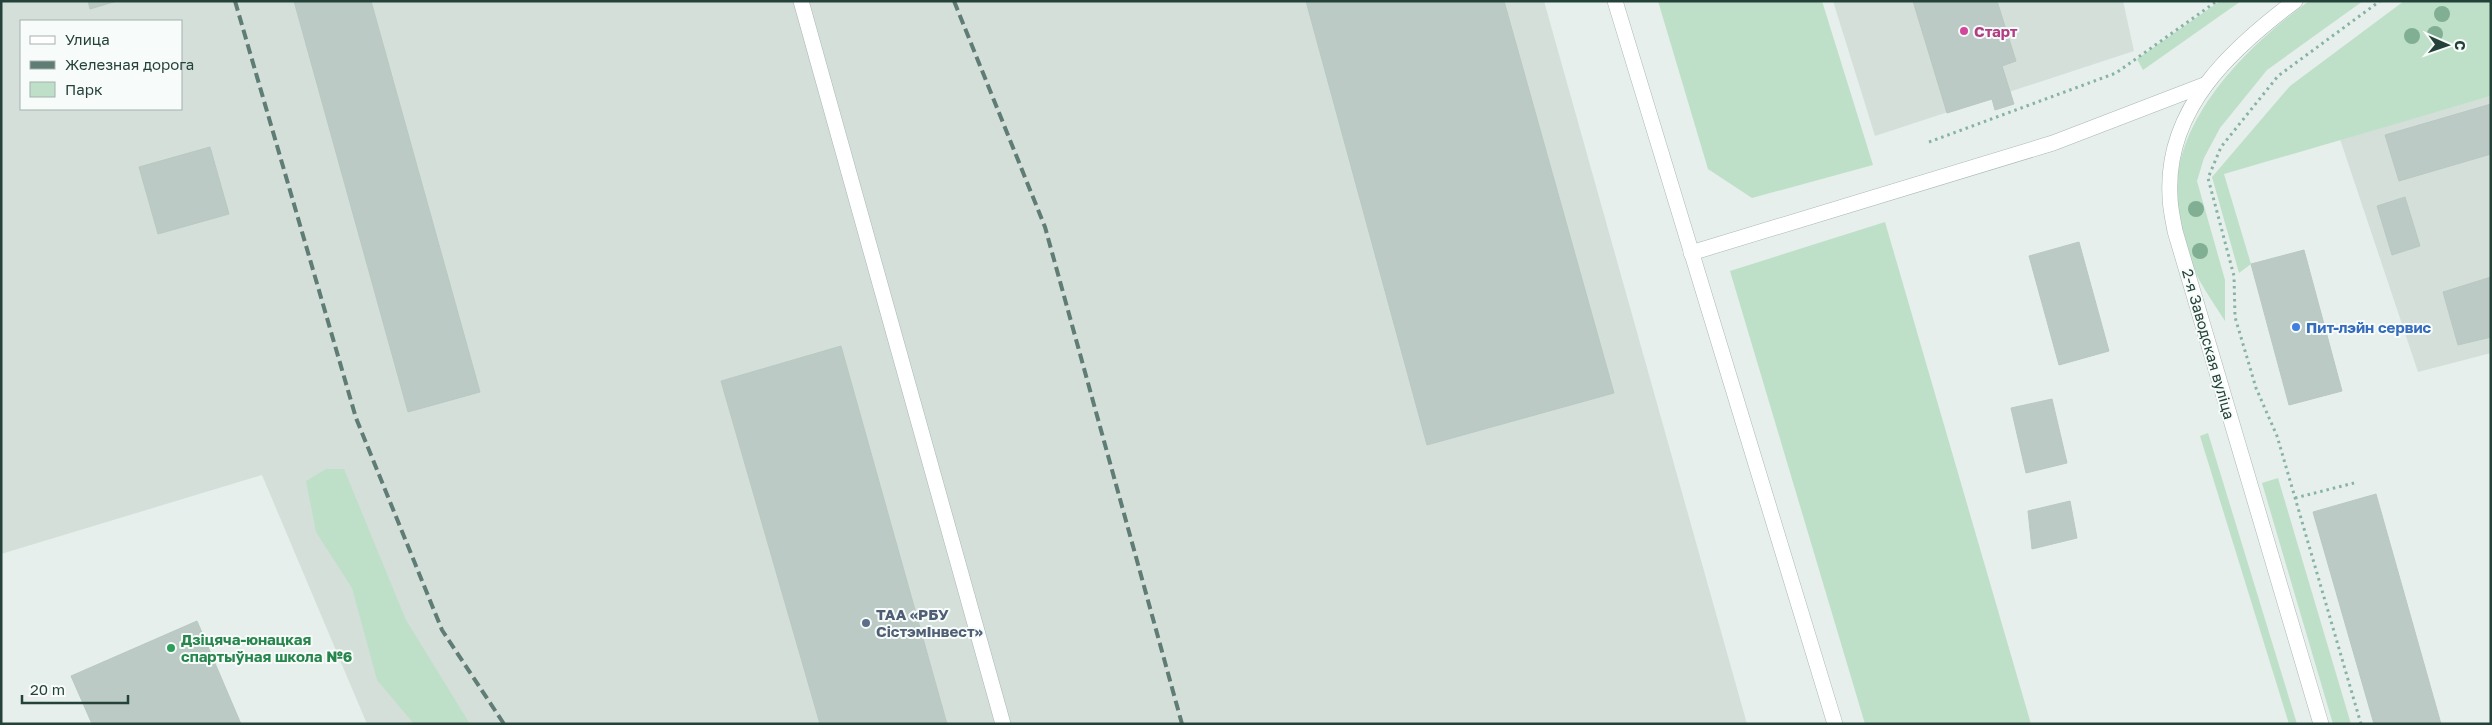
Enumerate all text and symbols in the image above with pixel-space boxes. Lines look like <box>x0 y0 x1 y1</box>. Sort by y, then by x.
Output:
legend <box>20 20 182 110</box>
north arrow <box>2422 20 2472 70</box>
place label: Старт <box>1974 22 2018 40</box>
marker: Старт <box>1958 25 1970 37</box>
text: Улица <box>65 30 110 48</box>
text: С <box>2452 40 2469 51</box>
text: Железная дорога <box>65 55 194 73</box>
text: Парк <box>65 80 103 98</box>
street label: 2-я Заводская вуліца <box>2179 267 2239 421</box>
place label: Пит-лэйн сервис <box>2306 318 2432 336</box>
marker: Пит-лэйн сервис <box>2290 321 2302 333</box>
place label: ТАА «РБУ СістэмІнвест» <box>876 605 983 640</box>
marker: ТАА «РБУ СістэмІнвест» <box>860 617 872 629</box>
place label: Дзіцяча-юнацкая спартыўная школа №6 <box>181 630 352 665</box>
marker: Дзіцяча-юнацкая спартыўная школа №6 <box>165 642 177 654</box>
scale bar <box>22 672 129 704</box>
text: 20 m <box>30 680 65 698</box>

